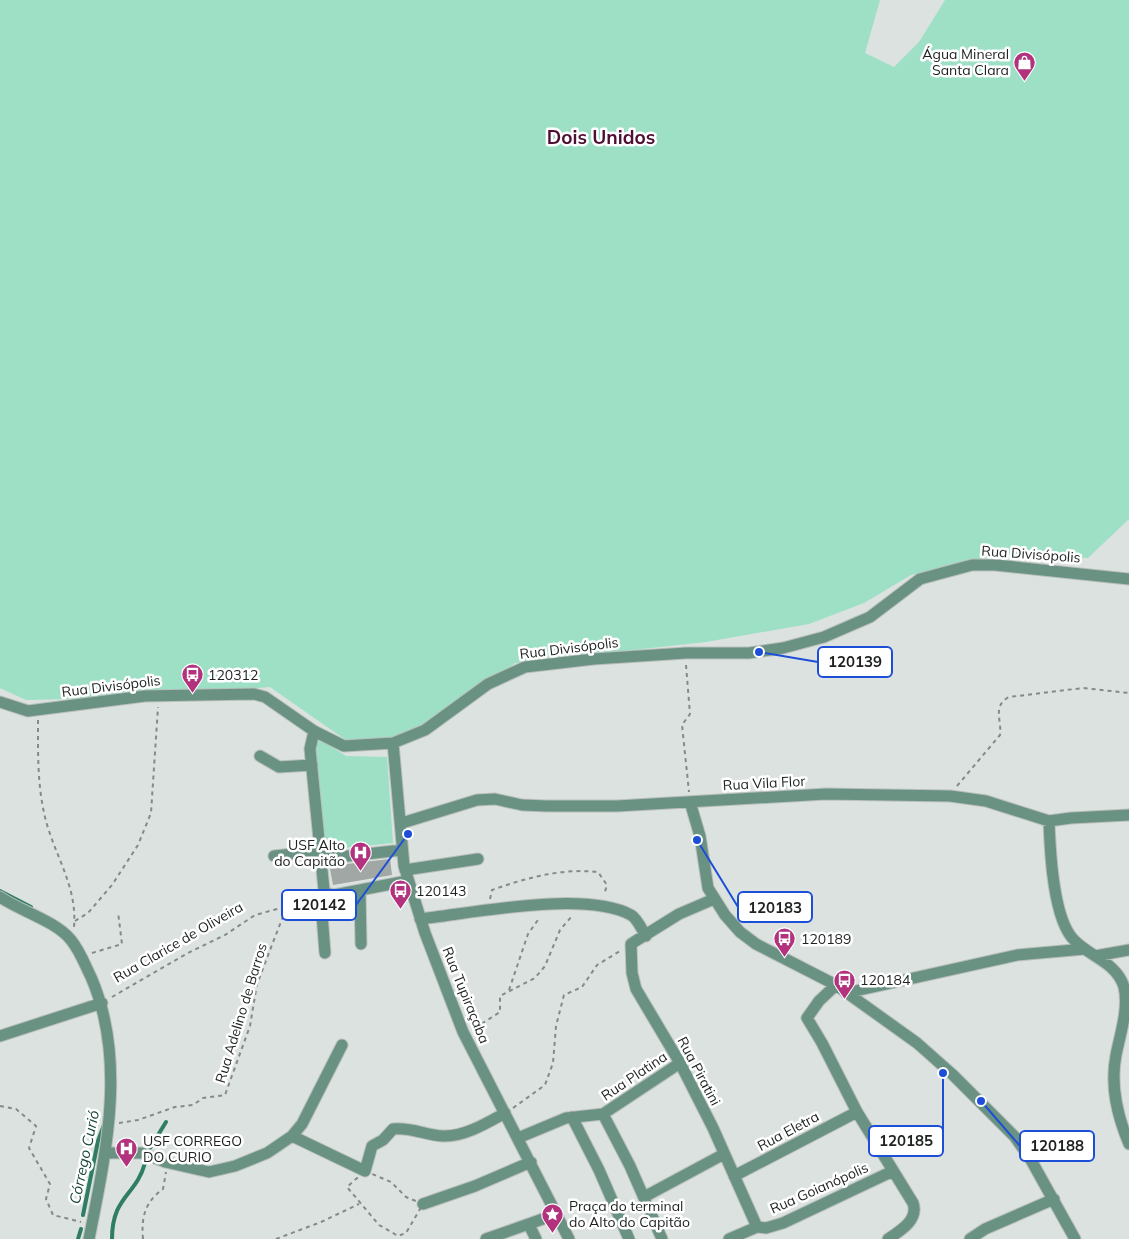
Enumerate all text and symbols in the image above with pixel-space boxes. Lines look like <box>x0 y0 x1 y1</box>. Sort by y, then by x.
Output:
place label: Água Mineral Santa Clara <box>922 45 1009 79</box>
shop icon: Água Mineral Santa Clara <box>1013 50 1037 81</box>
district label: Dois Unidos <box>547 125 655 149</box>
street label: Rua Divisópolis <box>981 542 1081 566</box>
street label: Rua Divisópolis <box>519 633 619 663</box>
callout: 120139 <box>818 647 892 677</box>
text: 120139 <box>828 652 882 671</box>
bus stop icon: 120312 <box>180 663 204 694</box>
place label: 120312 <box>208 666 258 684</box>
street label: Rua Divisópolis <box>61 671 161 701</box>
street label: Rua Vila Flor <box>722 772 807 794</box>
place label: USF Alto do Capitão <box>274 836 345 870</box>
hospital icon: USF Alto do Capitão <box>349 841 373 872</box>
bus stop icon: 120143 <box>388 879 412 910</box>
place label: 120143 <box>416 882 466 900</box>
callout: 120142 <box>282 890 356 920</box>
callout: 120183 <box>738 892 812 922</box>
text: 120142 <box>292 895 346 914</box>
street label: Rua Clarice de Oliveira <box>110 898 246 986</box>
text: 120183 <box>748 898 802 917</box>
bus stop icon: 120189 <box>773 927 797 958</box>
place label: 120189 <box>801 930 851 948</box>
street label: Rua Adelino de Barros <box>211 941 271 1085</box>
street label: Rua Tupiraçaba <box>438 944 494 1046</box>
bus stop icon: 120184 <box>832 968 856 999</box>
place label: 120184 <box>860 971 911 989</box>
street label: Rua Piratini <box>673 1033 725 1109</box>
street label: Rua Platina <box>598 1047 670 1105</box>
street label: Rua Eletra <box>754 1107 822 1155</box>
water label: Córrego Curió <box>65 1108 103 1205</box>
callout: 120185 <box>869 1126 943 1156</box>
text: 120185 <box>879 1131 933 1150</box>
callout: 120188 <box>1020 1131 1094 1161</box>
place label: USF CORREGO DO CURIO <box>143 1132 242 1166</box>
text: 120188 <box>1030 1136 1084 1155</box>
hospital icon: USF CORREGO DO CURIO <box>115 1137 139 1168</box>
street label: Rua Goianópolis <box>767 1158 871 1218</box>
place label: Praça do terminal do Alto do Capitão <box>569 1197 690 1231</box>
place icon: Praça do terminal do Alto do Capitão <box>541 1202 565 1233</box>

